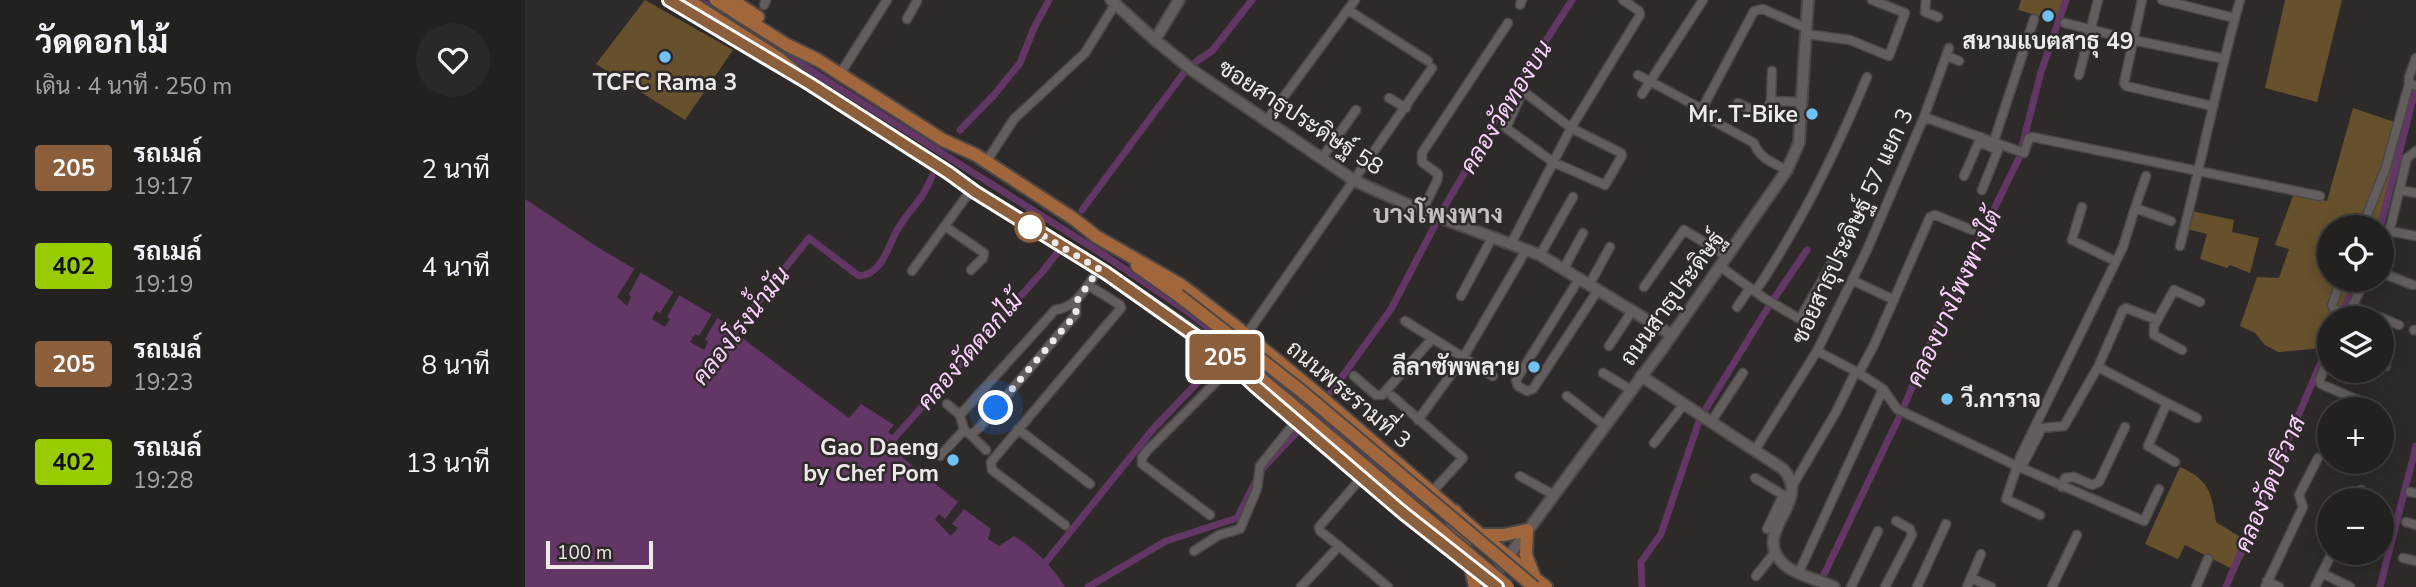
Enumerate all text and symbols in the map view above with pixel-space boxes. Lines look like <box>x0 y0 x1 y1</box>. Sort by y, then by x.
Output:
marker: สนามแบตสาธุ 49 <box>2040 8 2056 24</box>
text: วัดดอกไม้ <box>35 20 168 65</box>
button: heart <box>416 23 490 97</box>
place label: สนามแบตสาธุ 49 <box>1962 26 2134 58</box>
water label: คลองวัดทองบน <box>1452 34 1560 180</box>
marker: TCFC Rama 3 <box>657 49 673 65</box>
street label: ซอยสาธุประดิษฐ์ 58 <box>1212 51 1390 183</box>
place label: TCFC Rama 3 <box>593 67 737 98</box>
text: เดิน · 4 นาที · 250 m <box>35 71 232 102</box>
place label: Mr. T-Bike <box>1688 99 1798 130</box>
street label: ซอยสาธุประดิษฐ์ 57 แยก 3 <box>1783 103 1921 349</box>
marker: Mr. T-Bike <box>1804 106 1820 122</box>
text: รถเมล์ <box>133 136 202 171</box>
text: 205 <box>52 152 95 184</box>
text: 2 นาที <box>421 152 490 187</box>
text: 19:17 <box>133 171 193 202</box>
district label: บางโพงพาง <box>1373 197 1503 232</box>
water label: คลองบางโพงพางใต้ <box>1899 201 2011 392</box>
unlabelled marker <box>1015 212 1045 242</box>
map controls <box>2317 215 2394 565</box>
button: locate <box>2317 215 2394 292</box>
street label: ถนนสาธุประดิษฐ์ <box>1612 224 1732 372</box>
text: รถเมล์ <box>133 234 202 269</box>
text: 402 <box>52 250 95 282</box>
text: 4 นาที <box>421 250 490 285</box>
water label: คลองโรงน้ำมัน <box>682 258 797 392</box>
text: 19:19 <box>133 269 193 300</box>
water label: คลองวัดดอกไม้ <box>910 282 1033 417</box>
button: layers <box>2317 306 2394 383</box>
street label: ถนนพระรามที่ 3 <box>1280 328 1421 456</box>
text: รถเมล์ <box>133 332 202 367</box>
line badge: 205 <box>1185 334 1265 380</box>
text: 205 <box>1203 341 1247 373</box>
text: 205 <box>52 348 95 380</box>
text: 8 นาที <box>421 348 490 383</box>
place label: ลีลาซัพพลาย <box>1392 352 1520 383</box>
marker: ลีลาซัพพลาย <box>1526 359 1542 375</box>
text: 19:23 <box>133 367 193 398</box>
place label: วี.การาจ <box>1960 384 2041 415</box>
your location <box>978 390 1013 425</box>
marker: วี.การาจ <box>1939 391 1955 407</box>
button: + <box>2317 397 2394 474</box>
water label: คลองวัดปริวาส <box>2227 410 2313 557</box>
text: รถเมล์ <box>133 430 202 465</box>
place label: Gao Daeng by Chef Pom <box>803 432 939 489</box>
text: 402 <box>52 446 95 478</box>
text: 13 นาที <box>406 446 490 481</box>
marker: Gao Daeng by Chef Pom <box>945 452 961 468</box>
text: 19:28 <box>133 465 193 496</box>
button: − <box>2317 488 2394 565</box>
scale bar <box>546 538 653 570</box>
text: 100 m <box>557 540 612 566</box>

